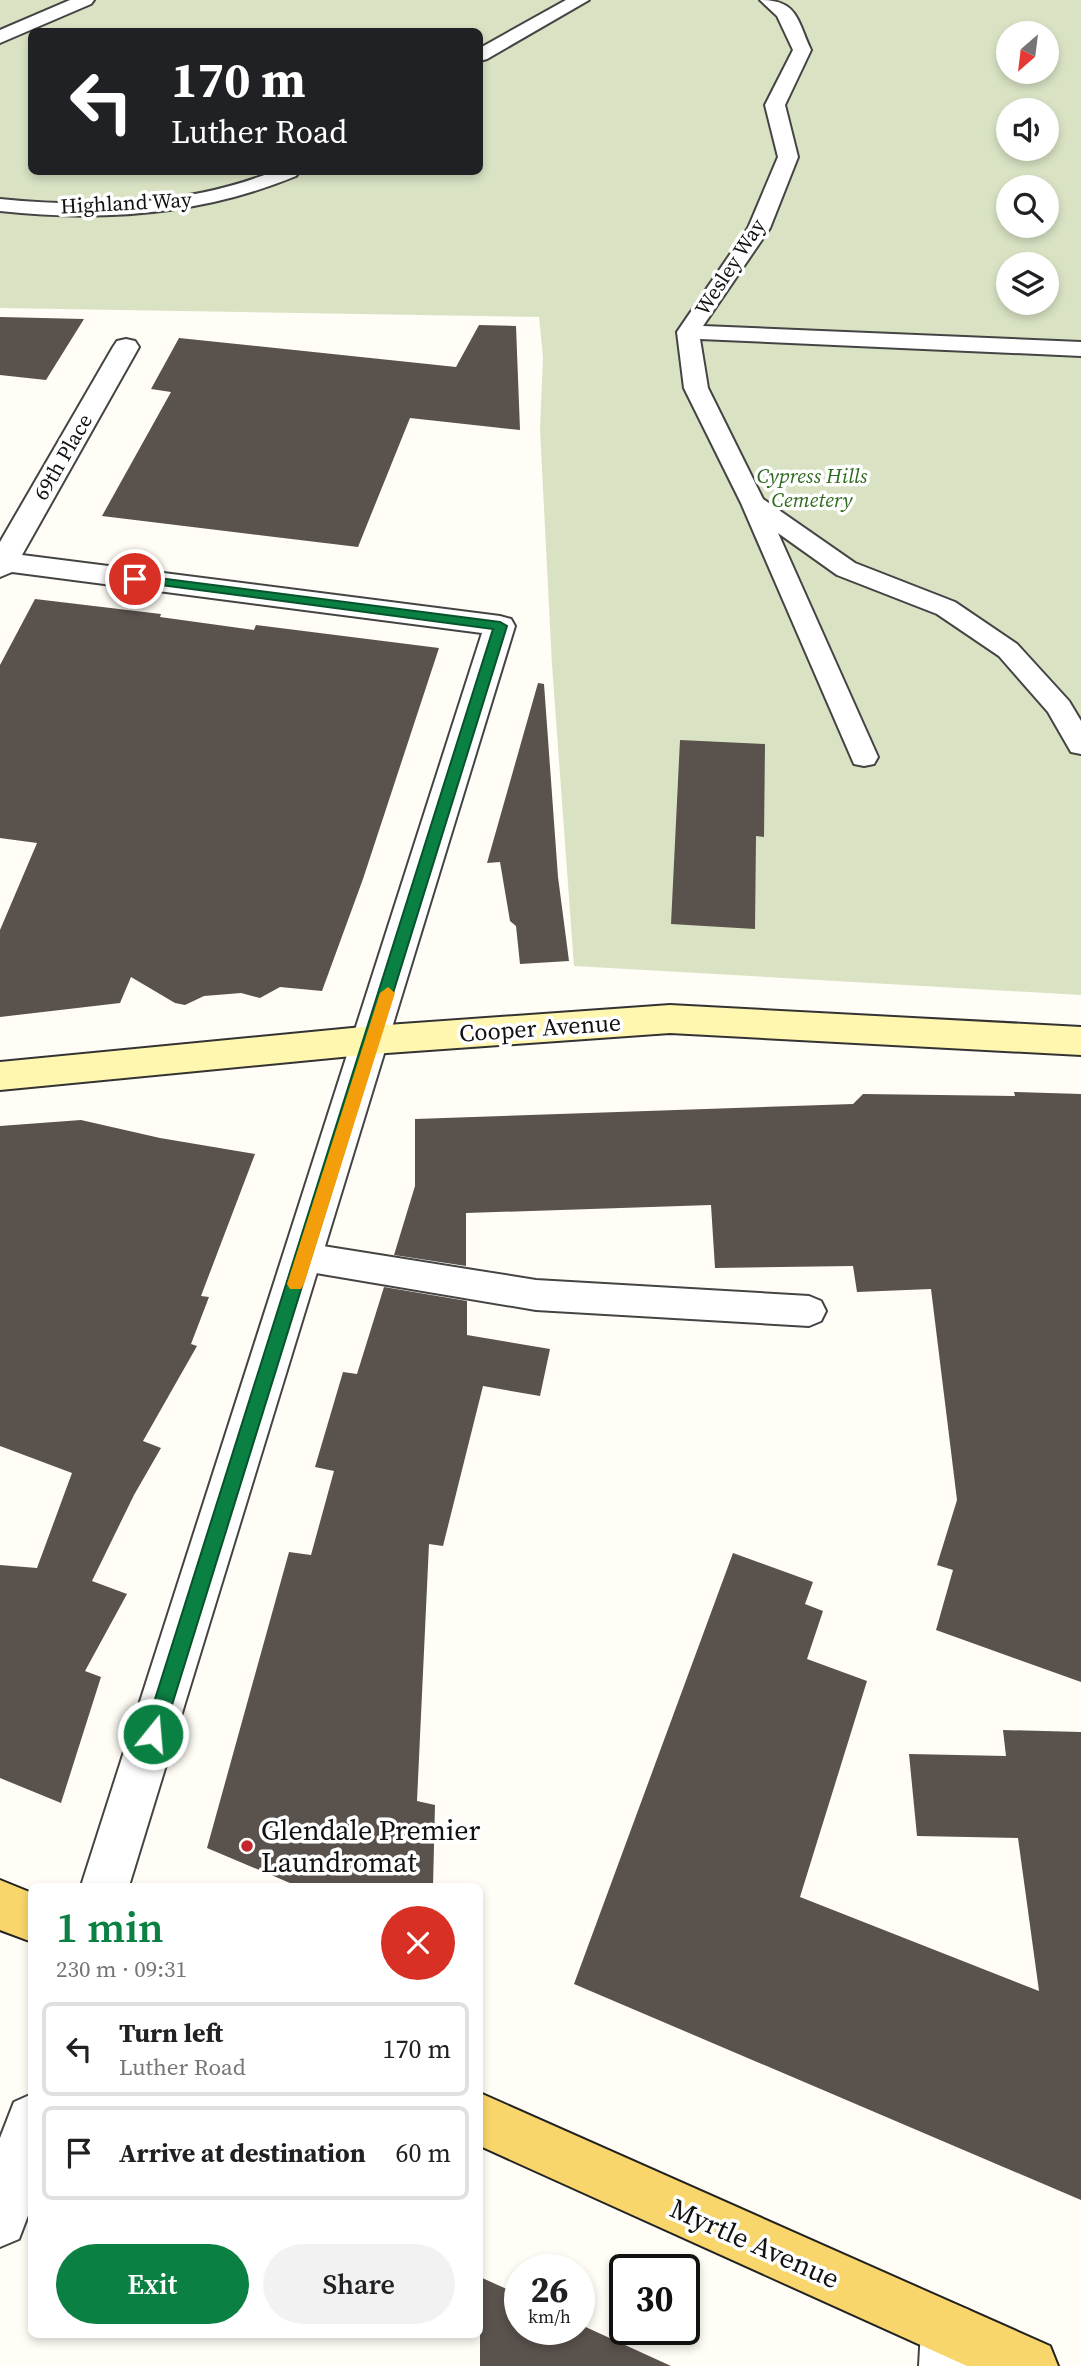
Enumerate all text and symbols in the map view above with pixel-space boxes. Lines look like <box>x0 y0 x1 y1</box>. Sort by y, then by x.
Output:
north arrow <box>996 21 1059 84</box>
map controls <box>996 21 1059 315</box>
text: 170 m <box>171 46 306 113</box>
icon: left <box>56 56 147 147</box>
button: sound <box>996 98 1059 161</box>
text: Luther Road <box>171 110 347 154</box>
button: search <box>996 175 1059 238</box>
street label: Highland Way <box>60 185 193 220</box>
street label: Wesley Way <box>687 212 772 321</box>
button: layers <box>996 252 1059 315</box>
street label: 69th Place <box>26 408 99 505</box>
park label: Cypress Hills Cemetery <box>757 461 868 514</box>
pin <box>105 549 165 609</box>
icon: arrive <box>116 560 154 598</box>
street label: Cooper Avenue <box>458 1005 622 1050</box>
position arrow <box>116 1697 190 1771</box>
place label: Glendale Premier Laundromat <box>261 1811 481 1881</box>
marker: Glendale Premier Laundromat <box>239 1838 255 1854</box>
text: 1 min <box>56 1898 164 1956</box>
button: close <box>381 1906 455 1980</box>
text: 230 m · 09:31 <box>56 1953 187 1985</box>
text: Turn left <box>119 2015 223 2051</box>
icon: left <box>60 2030 98 2068</box>
text: 170 m <box>383 2031 451 2067</box>
text: Luther Road <box>119 2051 246 2083</box>
icon: arrive <box>60 2134 98 2172</box>
text: Arrive at destination <box>119 2135 366 2171</box>
text: 60 m <box>396 2135 451 2171</box>
street label: Myrtle Avenue <box>664 2189 846 2297</box>
button: Exit <box>56 2244 249 2324</box>
button: Share <box>263 2244 455 2324</box>
speed limit sign: 30 <box>609 2254 700 2345</box>
text: 26 <box>531 2266 568 2314</box>
text: km/h <box>528 2304 571 2329</box>

